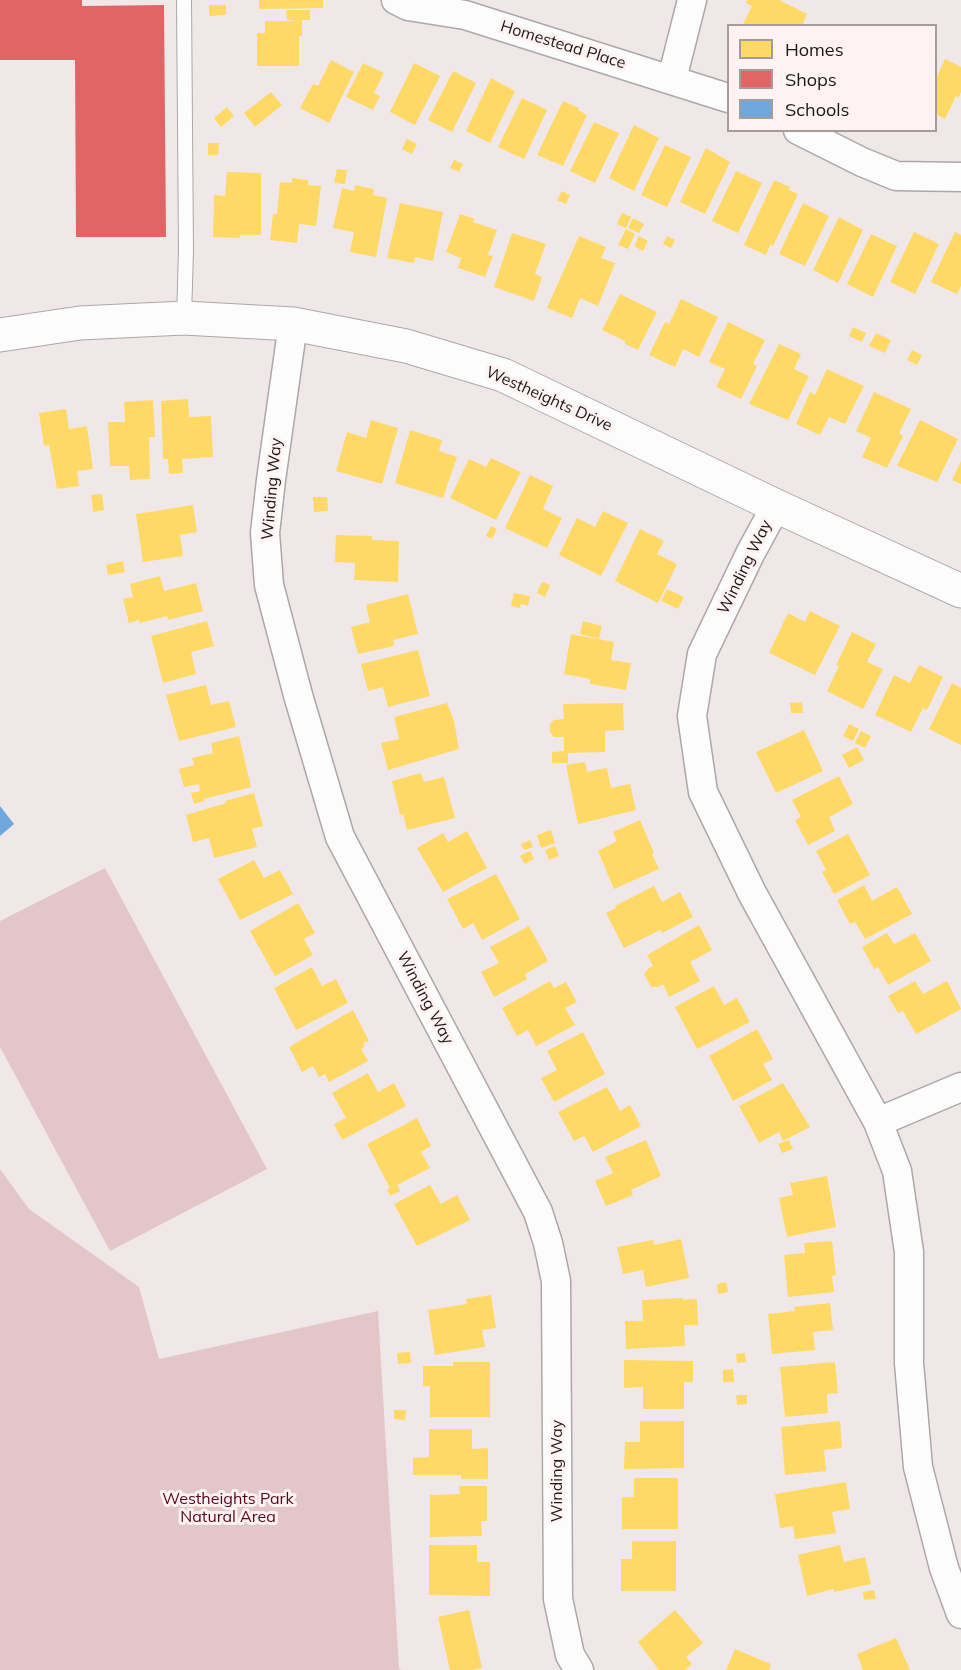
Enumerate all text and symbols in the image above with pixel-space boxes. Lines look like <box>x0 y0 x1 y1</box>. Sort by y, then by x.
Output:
street label: Homestead Place <box>498 17 628 73</box>
legend <box>727 24 937 132</box>
text: Homes <box>785 38 844 61</box>
text: Shops <box>785 68 837 91</box>
text: Schools <box>785 98 849 121</box>
street label: Westheights Drive <box>483 363 615 435</box>
street label: Winding Way <box>258 437 286 541</box>
street label: Winding Way <box>714 517 776 617</box>
street label: Winding Way <box>392 948 458 1048</box>
street label: Winding Way <box>547 1420 567 1522</box>
park label: Westheights Park Natural Area <box>162 1489 294 1527</box>

